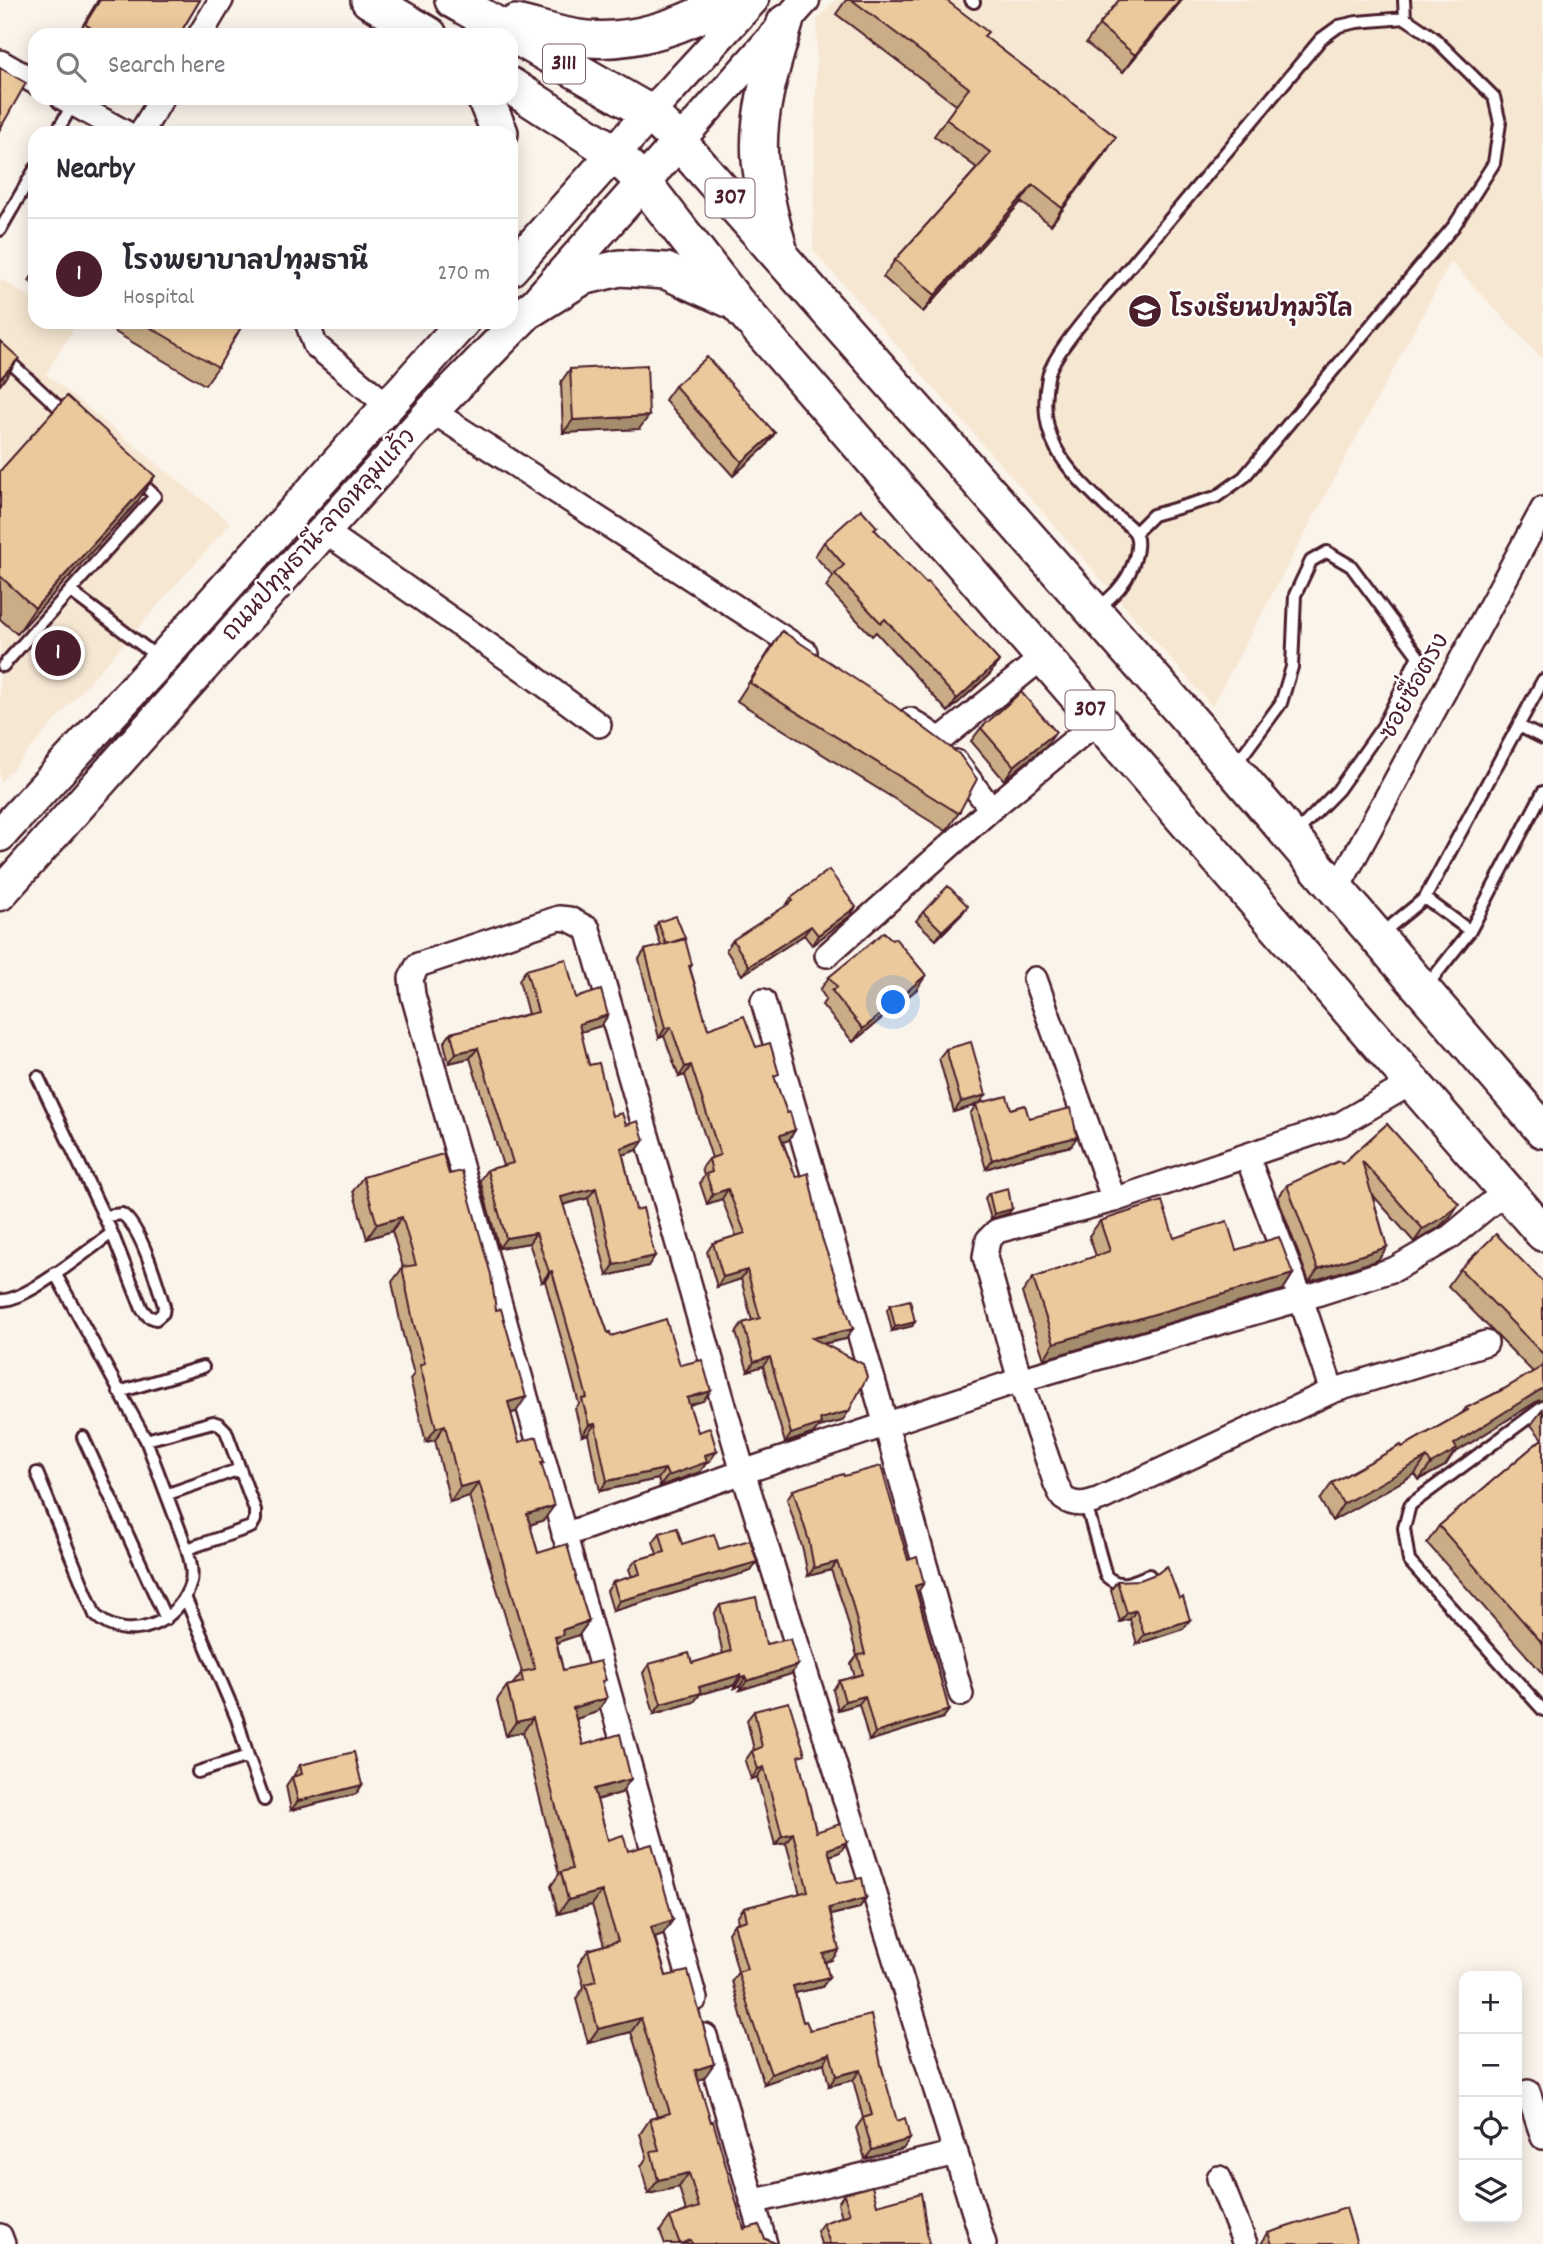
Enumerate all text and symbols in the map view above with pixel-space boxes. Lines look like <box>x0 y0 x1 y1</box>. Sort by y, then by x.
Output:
search box <box>28 28 518 105</box>
road number: 3111 <box>543 44 585 83</box>
icon: search <box>52 48 90 86</box>
text: Search here <box>108 48 226 85</box>
text: Nearby <box>56 150 134 193</box>
road number: 307 <box>706 178 754 218</box>
text: โรงพยาบาลปทุมธานี <box>123 245 368 282</box>
text: 1 <box>76 258 82 291</box>
text: 270 m <box>438 258 490 291</box>
text: Hospital <box>123 282 194 315</box>
place label: โรงเรียนปทุมวิไล <box>1169 291 1353 328</box>
school or university icon: โรงเรียนปทุมวิไล <box>1126 292 1164 330</box>
street label: ถนนปทุมธานี-ลาดหลุมแก้ว <box>214 422 425 650</box>
street label: ซอยซื่อตรง <box>1366 624 1459 746</box>
pin: 1 <box>35 627 81 679</box>
road number: 307 <box>1066 690 1114 730</box>
your location <box>876 985 910 1019</box>
map controls <box>1459 1971 1522 2223</box>
button: + <box>1459 1971 1522 2034</box>
button: − <box>1459 2034 1522 2097</box>
button: locate <box>1459 2097 1522 2160</box>
button: layers <box>1459 2160 1522 2223</box>

